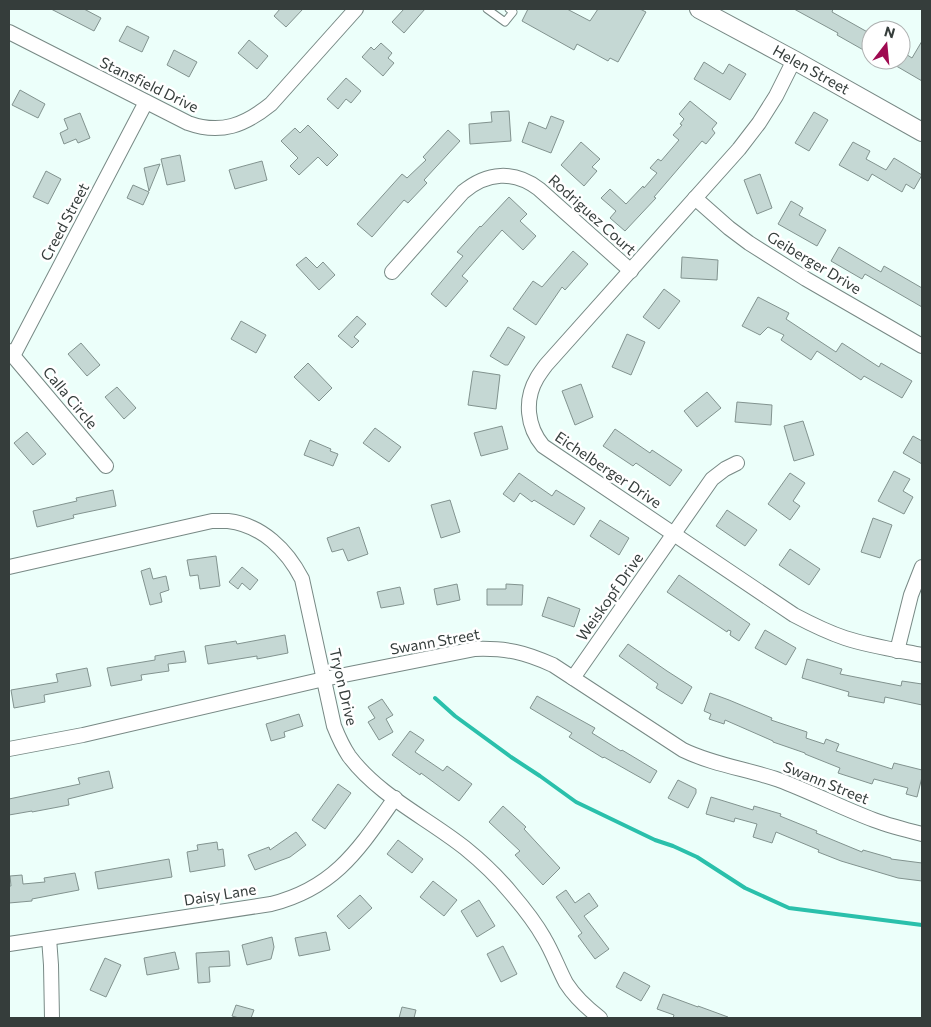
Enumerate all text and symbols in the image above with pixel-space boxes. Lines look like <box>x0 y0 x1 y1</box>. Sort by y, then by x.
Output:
north arrow <box>861 20 911 70</box>
text: N <box>882 22 897 42</box>
street label: Helen Street <box>770 41 853 98</box>
street label: Stansfield Drive <box>97 52 202 116</box>
street label: Rodriguez Court <box>545 170 640 258</box>
street label: Creed Street <box>36 179 92 264</box>
street label: Geiberger Drive <box>764 227 865 297</box>
street label: Calla Circle <box>40 363 102 432</box>
street label: Eichelberger Drive <box>552 427 665 511</box>
street label: Weiskopf Drive <box>572 549 646 644</box>
street label: Swann Street <box>389 624 481 658</box>
street label: Tryon Drive <box>326 646 362 727</box>
street label: Swann Street <box>781 757 872 807</box>
street label: Daisy Lane <box>182 879 257 909</box>

